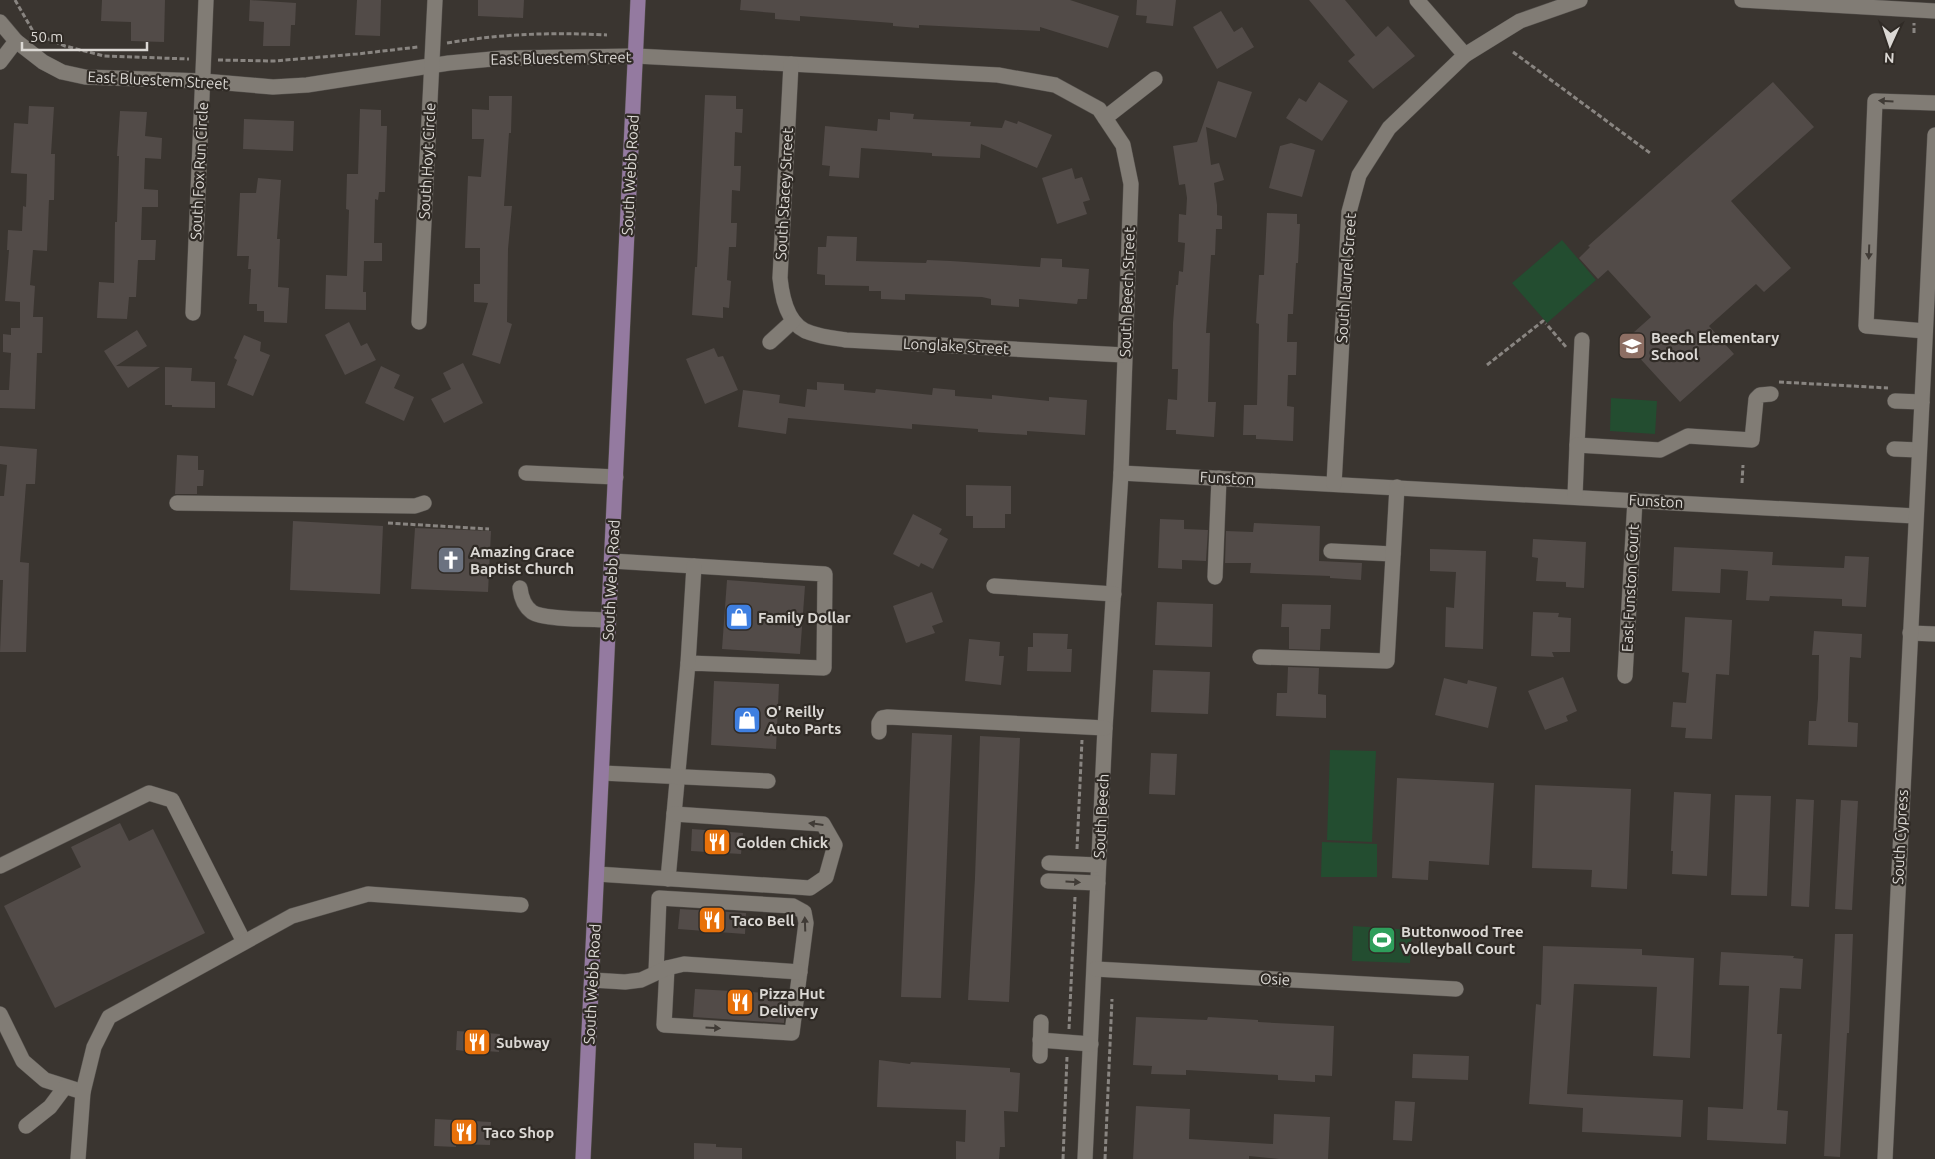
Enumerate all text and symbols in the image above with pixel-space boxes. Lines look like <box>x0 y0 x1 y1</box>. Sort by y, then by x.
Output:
scale bar <box>22 20 148 52</box>
north arrow <box>1865 20 1915 70</box>
text: 50 m <box>30 28 63 45</box>
street label: East Bluestem Street <box>490 48 632 68</box>
text: N <box>1884 50 1895 66</box>
street label: East Bluestem Street <box>87 68 229 92</box>
one-way arrow <box>1878 97 1894 105</box>
street label: South Fox Run Circle <box>187 102 211 240</box>
street label: South Hoyt Circle <box>415 102 439 220</box>
street label: South Webb Road <box>618 114 642 236</box>
street label: South Stacey Street <box>772 127 796 261</box>
street label: South Laurel Street <box>1333 212 1359 344</box>
street label: South Beech Street <box>1116 227 1138 357</box>
one-way arrow <box>1865 244 1873 260</box>
place label: Beech Elementary School <box>1651 329 1779 363</box>
school or university icon: Beech Elementary School <box>1617 331 1647 361</box>
street label: Longlake Street <box>903 335 1010 357</box>
street label: Funston <box>1199 468 1255 488</box>
street label: Funston <box>1628 491 1684 511</box>
street label: South Webb Road <box>599 519 623 641</box>
street label: East Funston Court <box>1618 524 1642 652</box>
place label: Amazing Grace Baptist Church <box>470 543 575 577</box>
church icon: Amazing Grace Baptist Church <box>436 545 466 575</box>
shop icon: Family Dollar <box>724 602 754 632</box>
place label: Family Dollar <box>758 609 852 626</box>
place label: O' Reilly Auto Parts <box>766 703 841 737</box>
shop icon: O' Reilly Auto Parts <box>732 705 762 735</box>
street label: South Beech <box>1090 773 1112 859</box>
street label: South Cypress <box>1889 789 1911 885</box>
one-way arrow <box>807 820 823 828</box>
restaurant icon: Golden Chick <box>702 827 732 857</box>
place label: Golden Chick <box>736 834 829 851</box>
one-way arrow <box>1065 878 1081 886</box>
restaurant icon: Taco Bell <box>697 905 727 935</box>
place label: Taco Bell <box>731 912 795 929</box>
one-way arrow <box>800 915 808 931</box>
street label: South Webb Road <box>580 923 604 1045</box>
place label: Buttonwood Tree Volleyball Court <box>1401 923 1524 957</box>
sports icon: Buttonwood Tree Volleyball Court <box>1367 925 1397 955</box>
street label: Osie <box>1260 970 1290 988</box>
place label: Pizza Hut Delivery <box>759 985 826 1019</box>
restaurant icon: Pizza Hut Delivery <box>725 987 755 1017</box>
one-way arrow <box>705 1025 721 1033</box>
restaurant icon: Subway <box>462 1027 492 1057</box>
place label: Subway <box>496 1034 550 1051</box>
restaurant icon: Taco Shop <box>449 1117 479 1147</box>
place label: Taco Shop <box>483 1124 554 1141</box>

